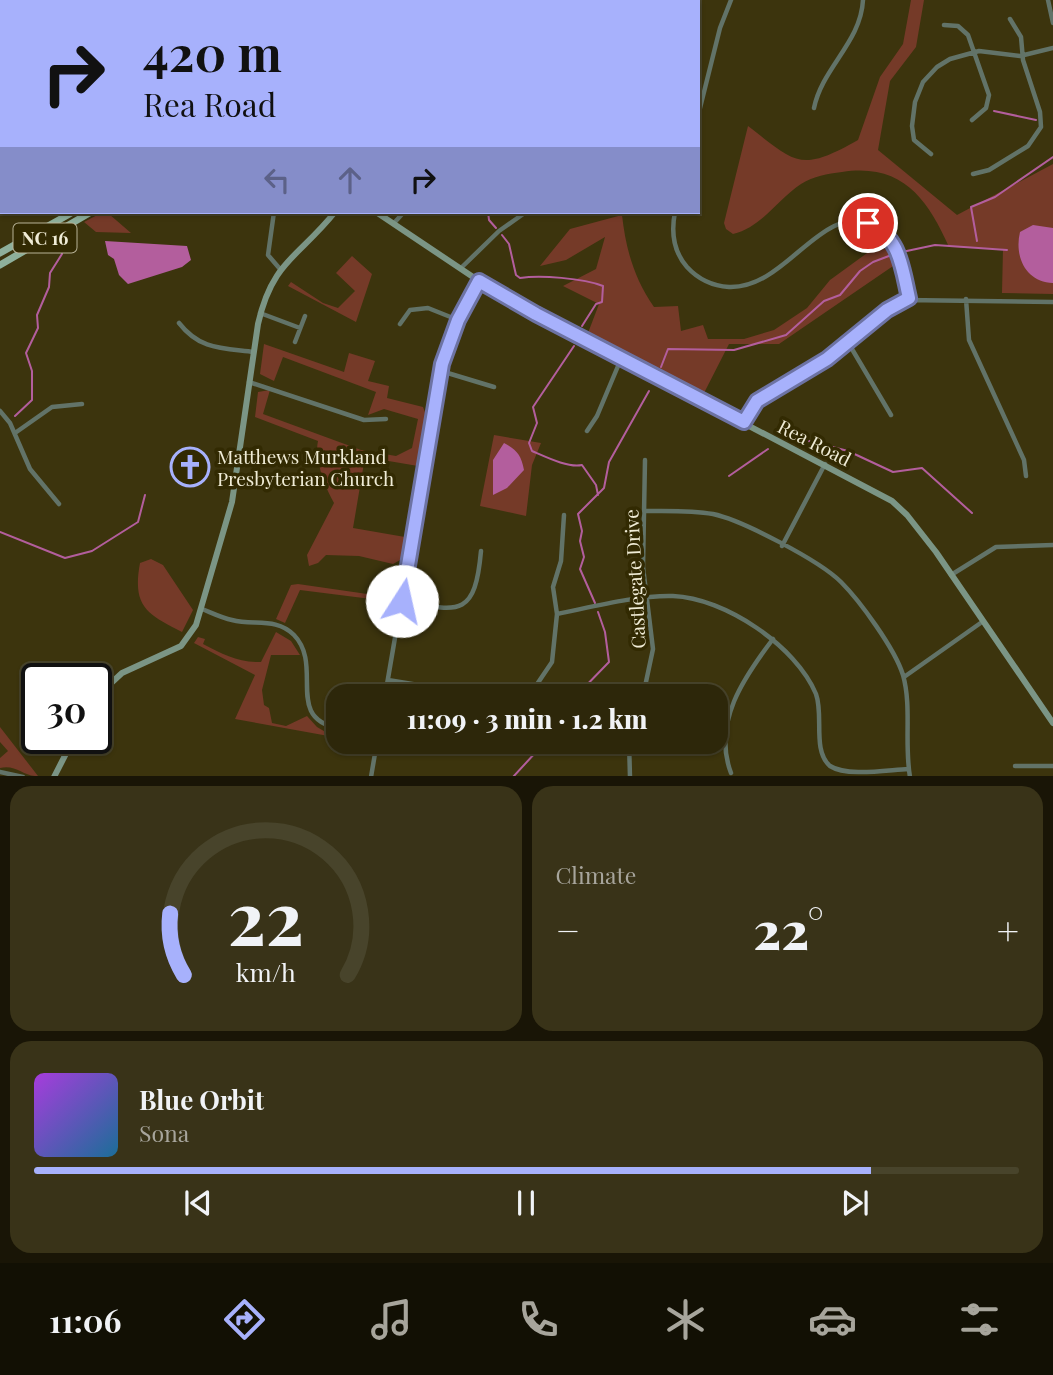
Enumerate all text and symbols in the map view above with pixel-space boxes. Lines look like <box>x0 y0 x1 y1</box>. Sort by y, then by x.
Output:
text: 420 m <box>143 19 282 84</box>
icon: right <box>28 28 119 119</box>
text: Rea Road <box>143 82 276 125</box>
icon: left <box>258 161 296 199</box>
icon: ahead <box>331 161 369 199</box>
icon: right <box>404 161 442 199</box>
pin <box>838 193 898 253</box>
icon: arrive <box>849 204 887 242</box>
road number: NC 16 <box>14 224 76 252</box>
street label: Rea Road <box>774 412 856 472</box>
place label: Matthews Murkland Presbyterian Church <box>217 443 394 491</box>
church icon: Matthews Murkland Presbyterian Church <box>169 446 211 488</box>
street label: Castlegate Drive <box>617 509 651 649</box>
position arrow <box>365 564 439 638</box>
speed limit sign: 30 <box>21 663 112 754</box>
text: 11:09 · 3 min · 1.2 km <box>407 701 647 736</box>
text: Climate <box>556 859 636 890</box>
text: 22 <box>228 866 304 963</box>
text: 22° <box>753 894 824 963</box>
text: − <box>556 904 580 955</box>
text: + <box>997 904 1019 955</box>
text: km/h <box>236 954 296 987</box>
text: Blue Orbit <box>139 1082 264 1117</box>
text: Sona <box>139 1117 189 1148</box>
icon: previous <box>179 1184 217 1222</box>
icon: pause <box>507 1184 545 1222</box>
icon: next <box>836 1184 874 1222</box>
icon: directions <box>220 1295 269 1344</box>
icon: music <box>367 1295 416 1344</box>
icon: phone <box>514 1295 563 1344</box>
icon: climate <box>661 1295 710 1344</box>
icon: car <box>808 1295 857 1344</box>
icon: filters <box>955 1295 1004 1344</box>
text: 11:06 <box>49 1298 121 1341</box>

